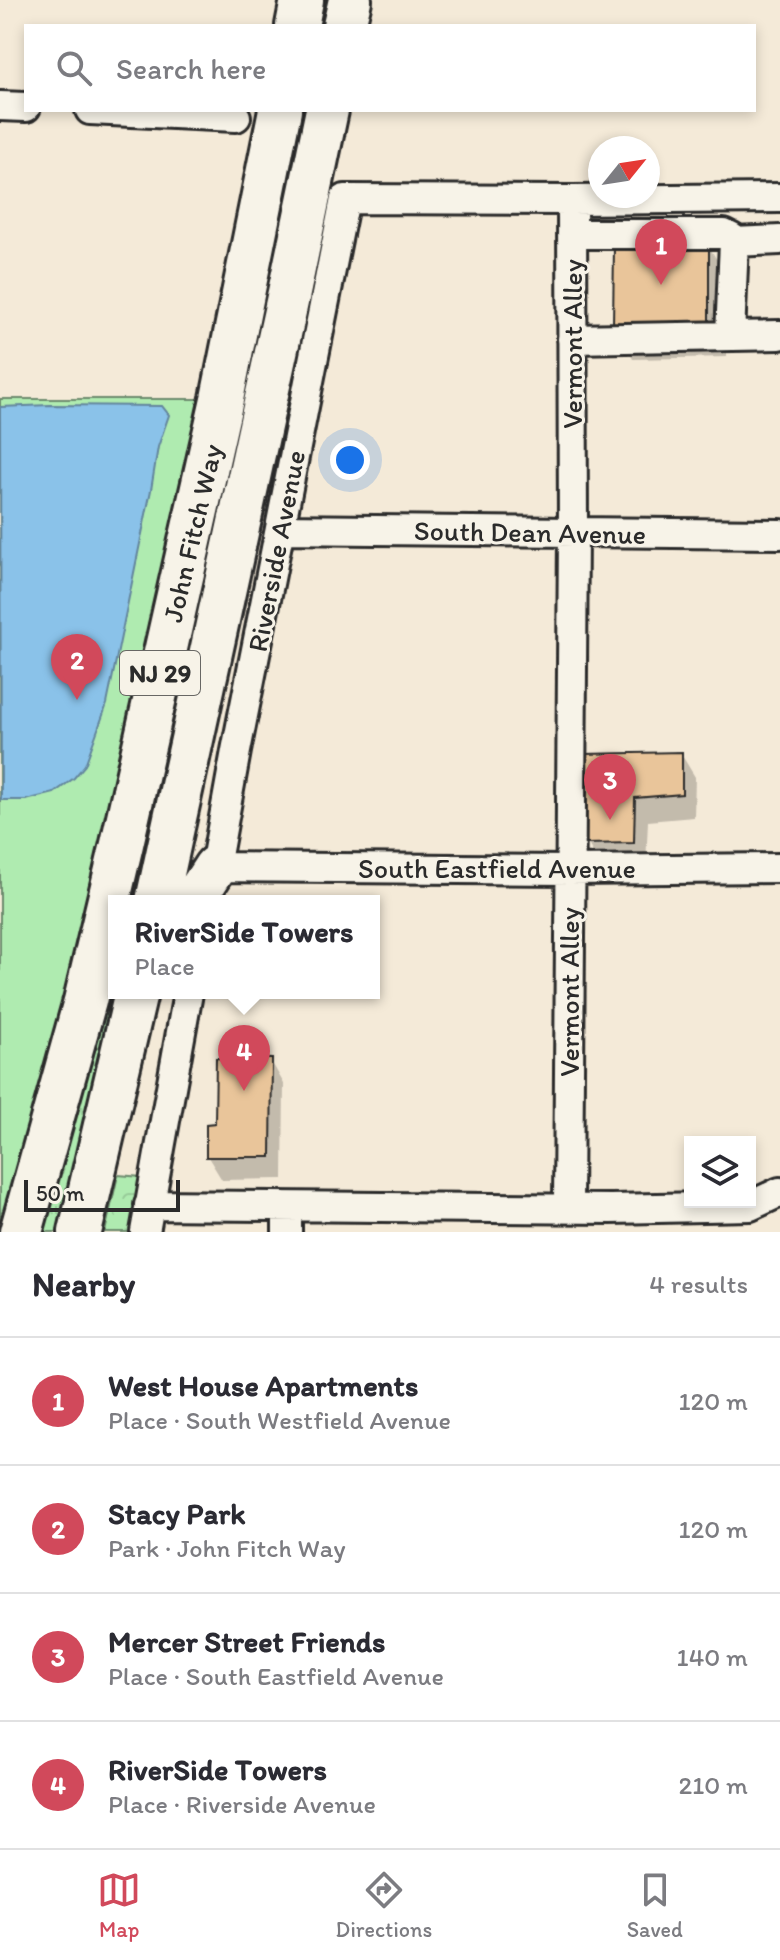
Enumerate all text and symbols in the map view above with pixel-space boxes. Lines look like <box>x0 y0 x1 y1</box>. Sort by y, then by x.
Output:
search box <box>24 24 756 112</box>
icon: search <box>52 46 96 90</box>
text: Search here <box>116 50 266 87</box>
north arrow <box>588 136 660 208</box>
pin: 1 <box>635 219 687 285</box>
street label: Vermont Alley <box>555 259 589 429</box>
your location <box>330 440 370 480</box>
street label: John Fitch Way <box>155 441 229 625</box>
street label: Riverside Avenue <box>240 447 312 655</box>
street label: South Dean Avenue <box>414 513 646 551</box>
pin: 2 <box>51 634 103 700</box>
road number: NJ 29 <box>120 651 200 695</box>
pin: 3 <box>584 754 636 820</box>
street label: South Eastfield Avenue <box>358 851 636 885</box>
popup <box>108 895 380 999</box>
street label: Vermont Alley <box>552 907 586 1077</box>
text: RiverSide Towers <box>135 913 353 950</box>
text: Place <box>135 950 194 982</box>
pin: 4 <box>218 1025 270 1091</box>
map controls <box>684 1136 756 1208</box>
button: layers <box>684 1136 756 1208</box>
scale bar <box>24 1176 180 1212</box>
text: 50 m <box>36 1180 85 1207</box>
text: Nearby <box>32 1264 135 1305</box>
text: 4 results <box>649 1268 748 1300</box>
text: West House Apartments <box>108 1367 418 1404</box>
text: 1 <box>52 1385 64 1417</box>
text: 120 m <box>679 1385 748 1417</box>
text: Place · South Westfield Avenue <box>108 1404 451 1436</box>
text: Stacy Park <box>108 1495 245 1532</box>
text: 2 <box>51 1513 65 1545</box>
text: 120 m <box>679 1513 748 1545</box>
text: Park · John Fitch Way <box>108 1532 346 1564</box>
text: Mercer Street Friends <box>108 1623 385 1660</box>
text: 3 <box>51 1641 65 1673</box>
text: 140 m <box>677 1641 748 1673</box>
text: Place · South Eastfield Avenue <box>108 1660 444 1692</box>
text: RiverSide Towers <box>108 1751 327 1788</box>
text: 4 <box>50 1769 66 1801</box>
text: 210 m <box>679 1769 748 1801</box>
text: Place · Riverside Avenue <box>108 1788 376 1820</box>
tab: Map <box>97 1868 141 1943</box>
tab: Directions <box>336 1868 432 1943</box>
tab: Saved <box>627 1868 683 1943</box>

